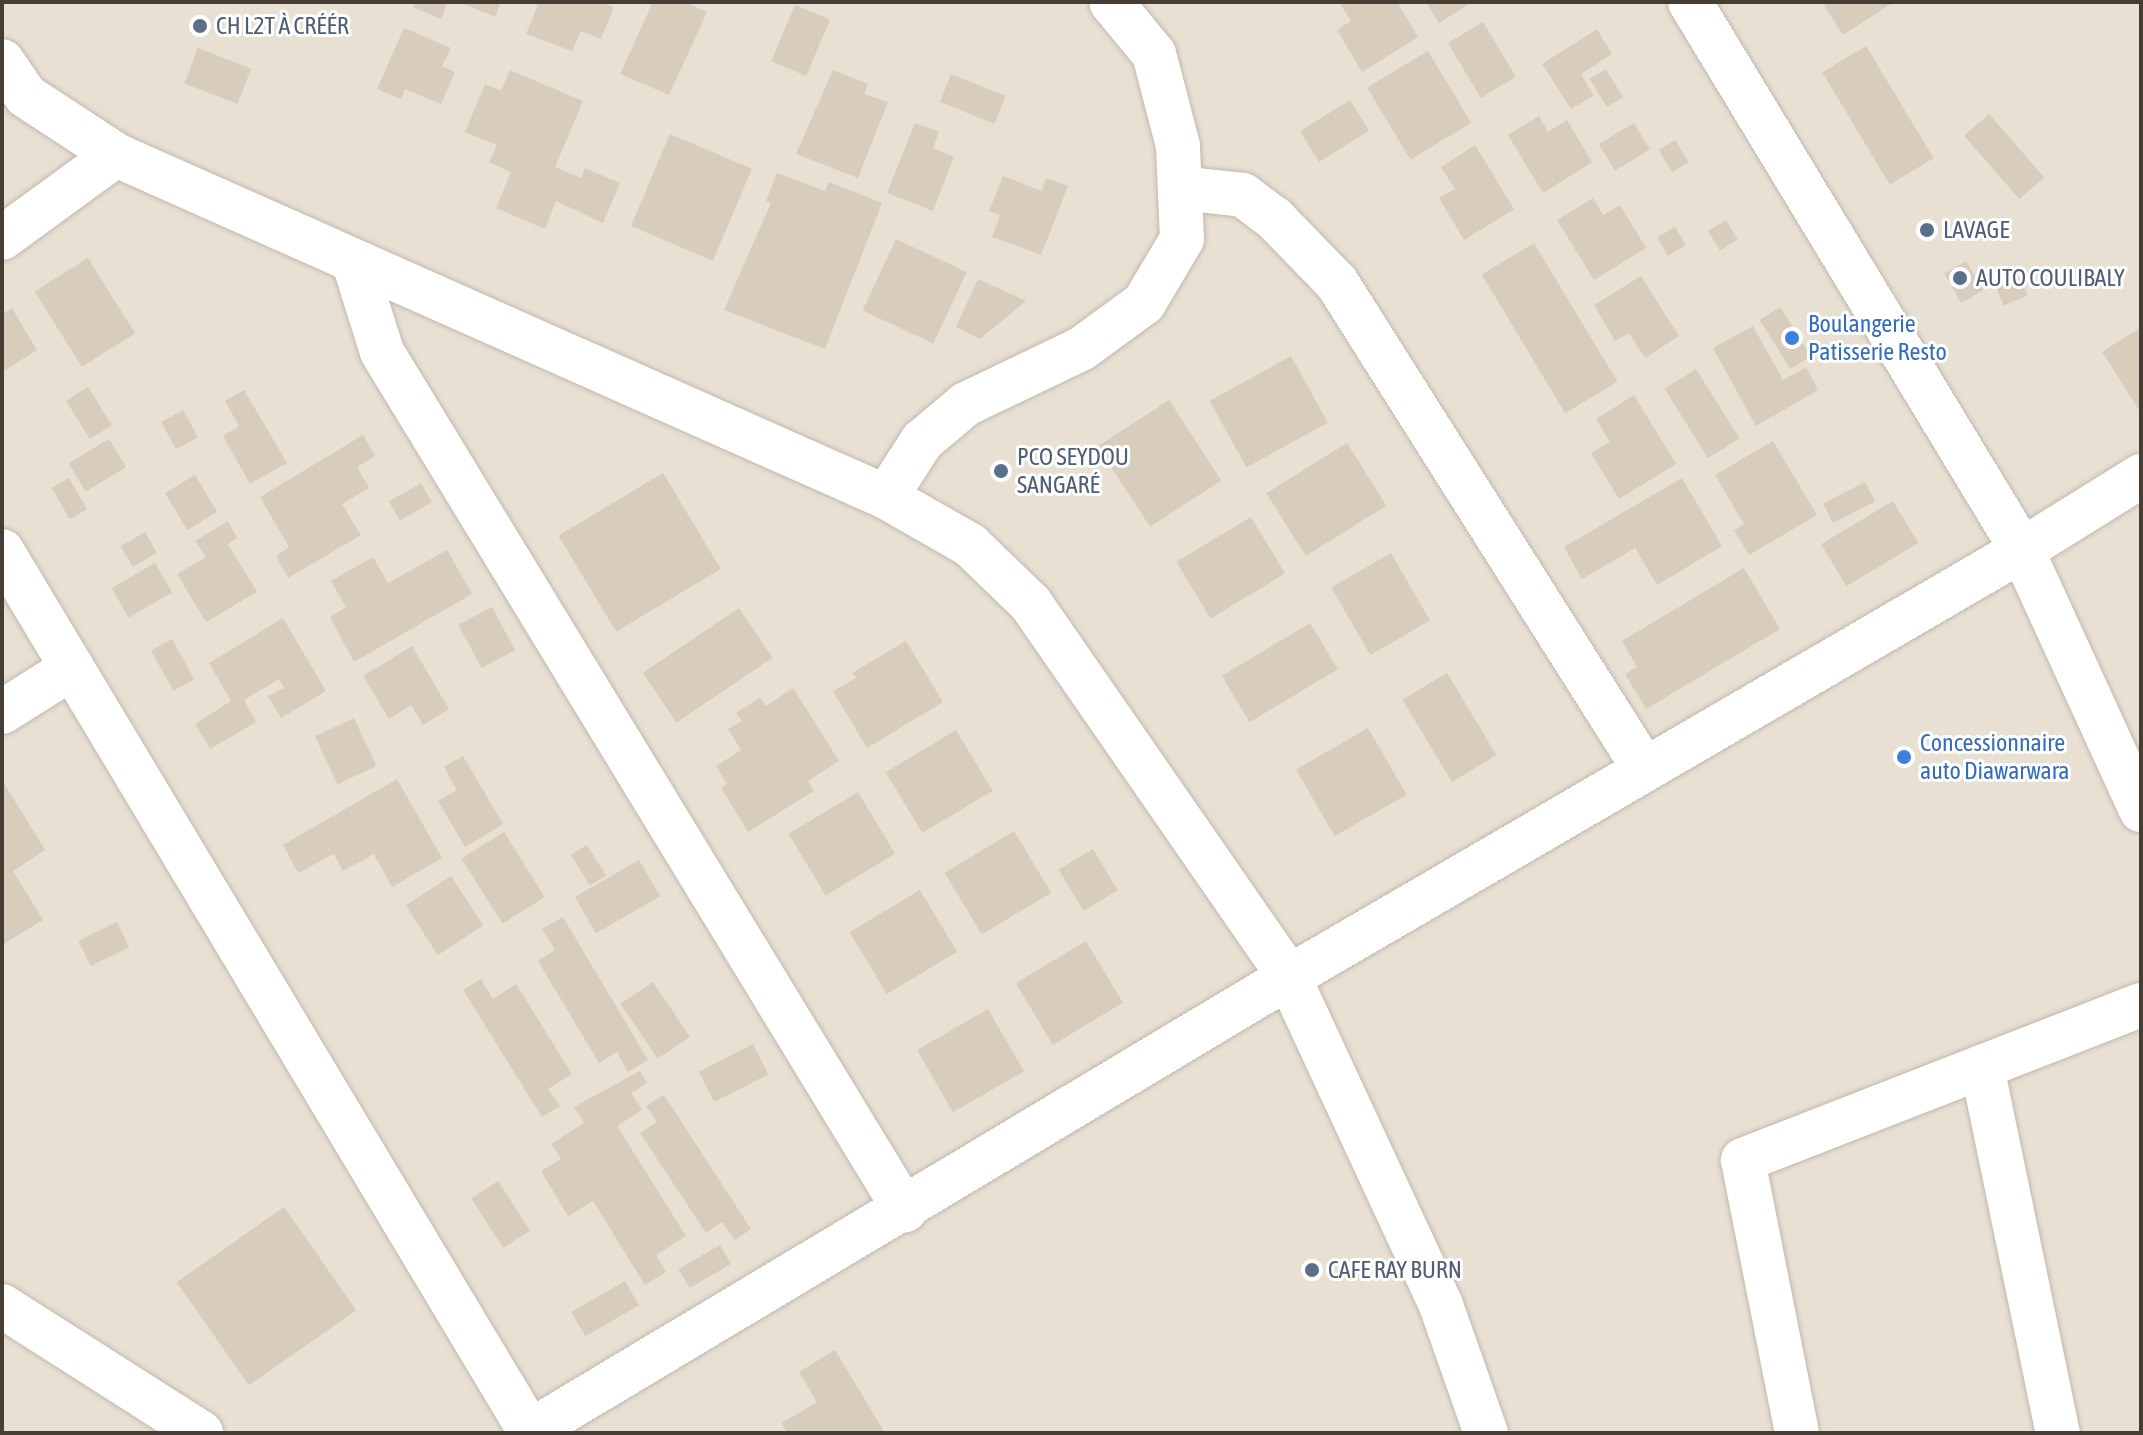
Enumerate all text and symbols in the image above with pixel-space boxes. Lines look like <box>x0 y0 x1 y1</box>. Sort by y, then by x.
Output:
place label: CH L2T À CRÉÉR <box>216 12 349 40</box>
marker: CH L2T À CRÉÉR <box>191 17 209 35</box>
place label: LAVAGE <box>1943 216 2010 244</box>
marker: LAVAGE <box>1918 221 1936 239</box>
place label: AUTO COULIBALY <box>1976 264 2125 292</box>
marker: AUTO COULIBALY <box>1951 269 1969 287</box>
place label: Boulangerie Patisserie Resto <box>1808 310 1947 366</box>
marker: Boulangerie Patisserie Resto <box>1783 329 1801 347</box>
place label: PCO SEYDOU SANGARÉ <box>1017 443 1129 499</box>
marker: PCO SEYDOU SANGARÉ <box>992 462 1010 480</box>
place label: Concessionnaire auto Diawarwara <box>1920 729 2069 785</box>
marker: Concessionnaire auto Diawarwara <box>1895 748 1913 766</box>
place label: CAFE RAY BURN <box>1328 1256 1462 1284</box>
marker: CAFE RAY BURN <box>1303 1261 1321 1279</box>

